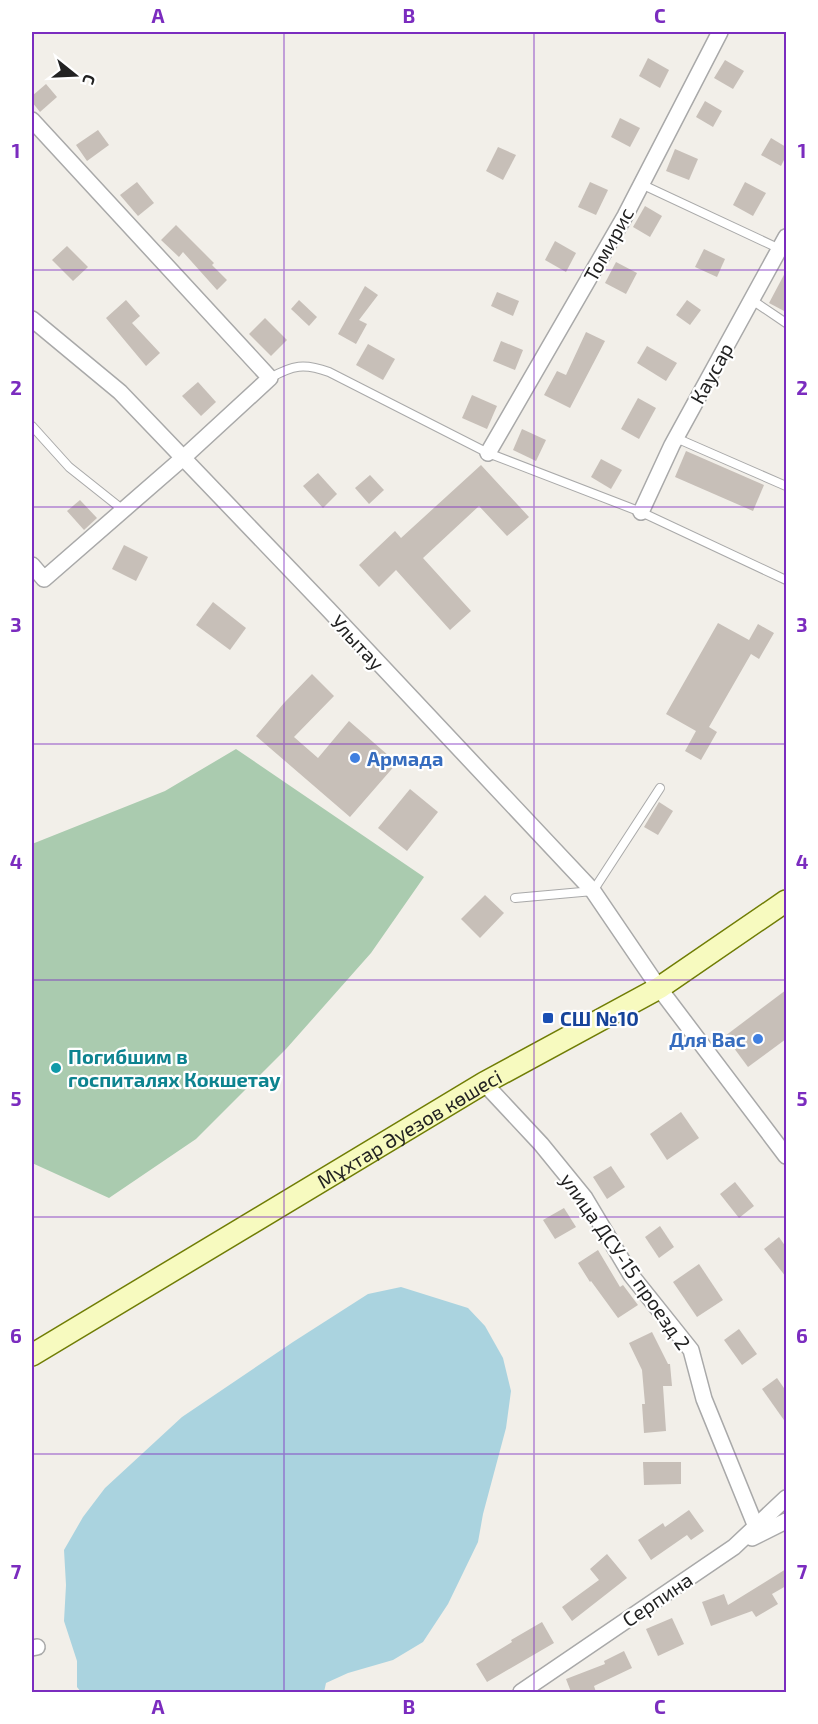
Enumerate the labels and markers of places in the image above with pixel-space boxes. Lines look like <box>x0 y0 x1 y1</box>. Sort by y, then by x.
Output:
place label: Армада <box>367 746 443 770</box>
marker: Армада <box>348 751 362 765</box>
place label: СШ №10 <box>560 1006 639 1030</box>
marker: СШ №10 <box>541 1011 555 1025</box>
place label: Для Вас <box>669 1027 746 1051</box>
marker: Для Вас <box>751 1032 765 1046</box>
place label: Погибшим в госпиталях Кокшетау <box>68 1044 281 1091</box>
marker: Погибшим в госпиталях Кокшетау <box>49 1061 63 1075</box>

